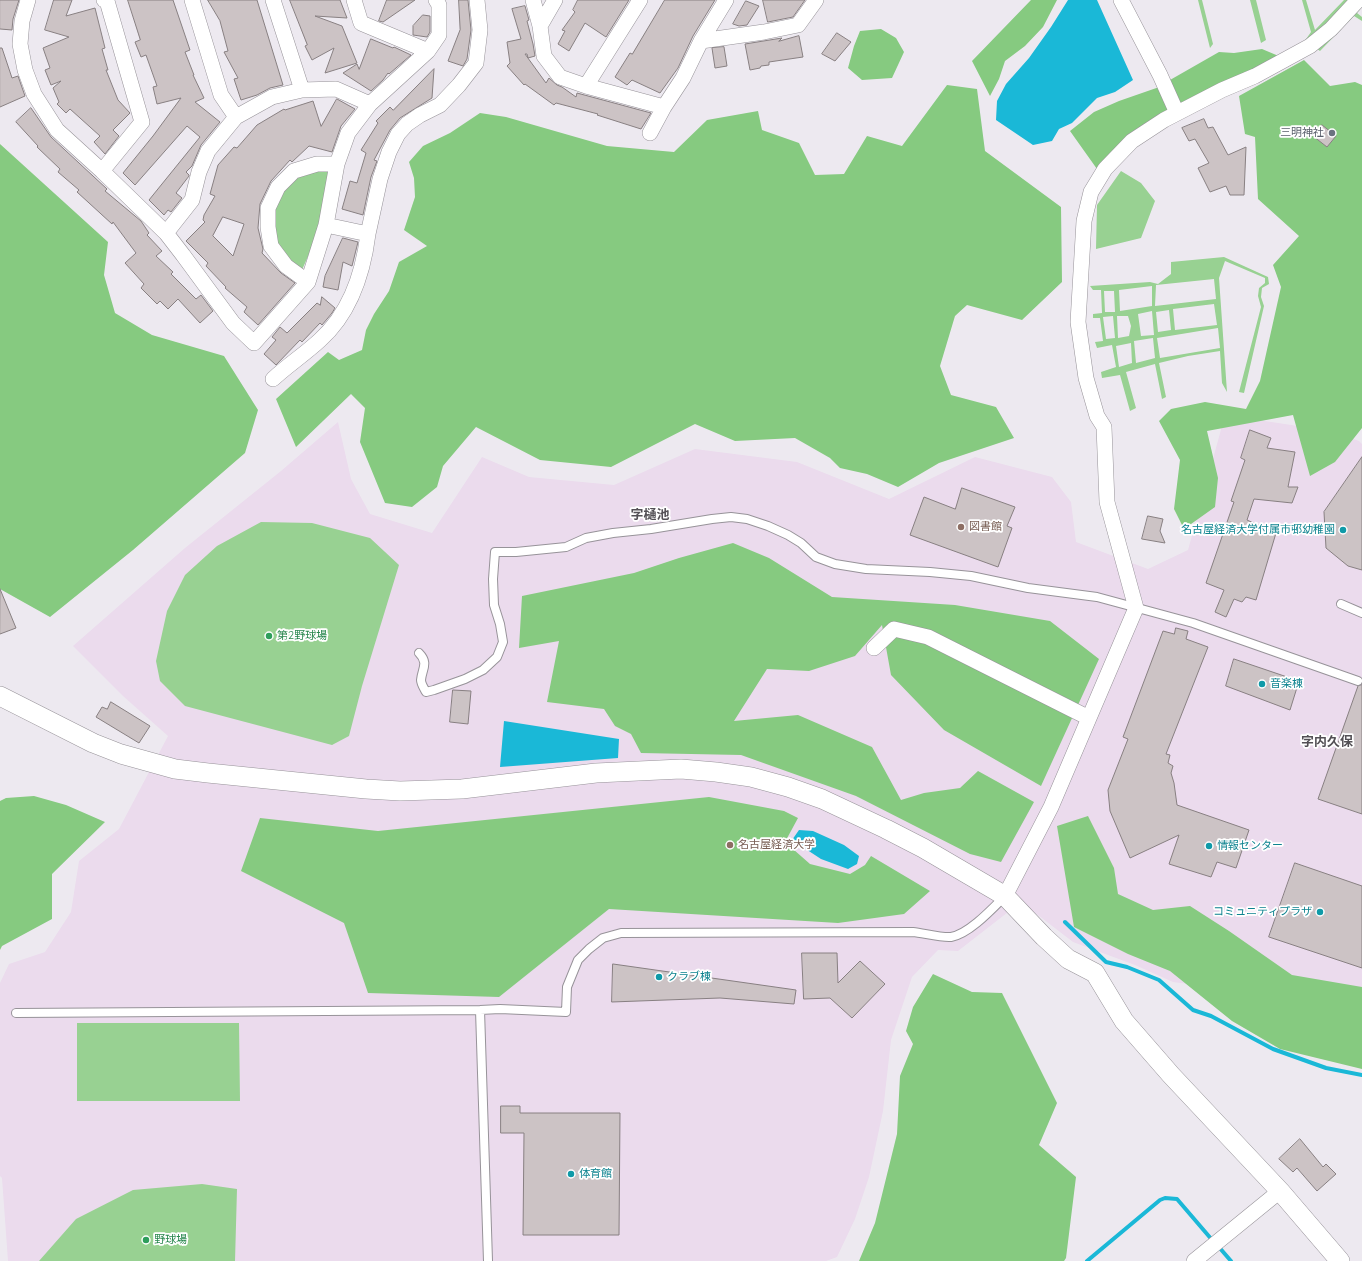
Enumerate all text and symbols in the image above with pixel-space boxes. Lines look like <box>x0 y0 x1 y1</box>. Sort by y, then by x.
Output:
place label: 三明神社 <box>1280 126 1324 140</box>
marker: 三明神社 <box>1327 128 1337 138</box>
district label: 字樋池 <box>631 507 669 523</box>
place label: 図書館 <box>969 520 1002 534</box>
marker: 図書館 <box>956 522 966 532</box>
place label: 名古屋経済大学付属市邨幼稚園 <box>1181 523 1335 537</box>
marker: 名古屋経済大学付属市邨幼稚園 <box>1338 525 1348 535</box>
place label: 第2野球場 <box>277 629 327 643</box>
marker: 第2野球場 <box>264 631 274 641</box>
place label: 音楽棟 <box>1270 677 1303 691</box>
marker: 音楽棟 <box>1257 679 1267 689</box>
district label: 字内久保 <box>1301 734 1353 750</box>
place label: 名古屋経済大学 <box>738 838 815 852</box>
place label: 情報センター <box>1217 839 1283 853</box>
marker: 名古屋経済大学 <box>725 840 735 850</box>
marker: 情報センター <box>1204 841 1214 851</box>
place label: コミュニティプラザ <box>1213 905 1312 919</box>
marker: コミュニティプラザ <box>1315 907 1325 917</box>
place label: クラブ棟 <box>667 970 711 984</box>
marker: クラブ棟 <box>654 972 664 982</box>
place label: 体育館 <box>579 1167 612 1181</box>
marker: 体育館 <box>566 1169 576 1179</box>
place label: 野球場 <box>154 1233 187 1247</box>
marker: 野球場 <box>141 1235 151 1245</box>

